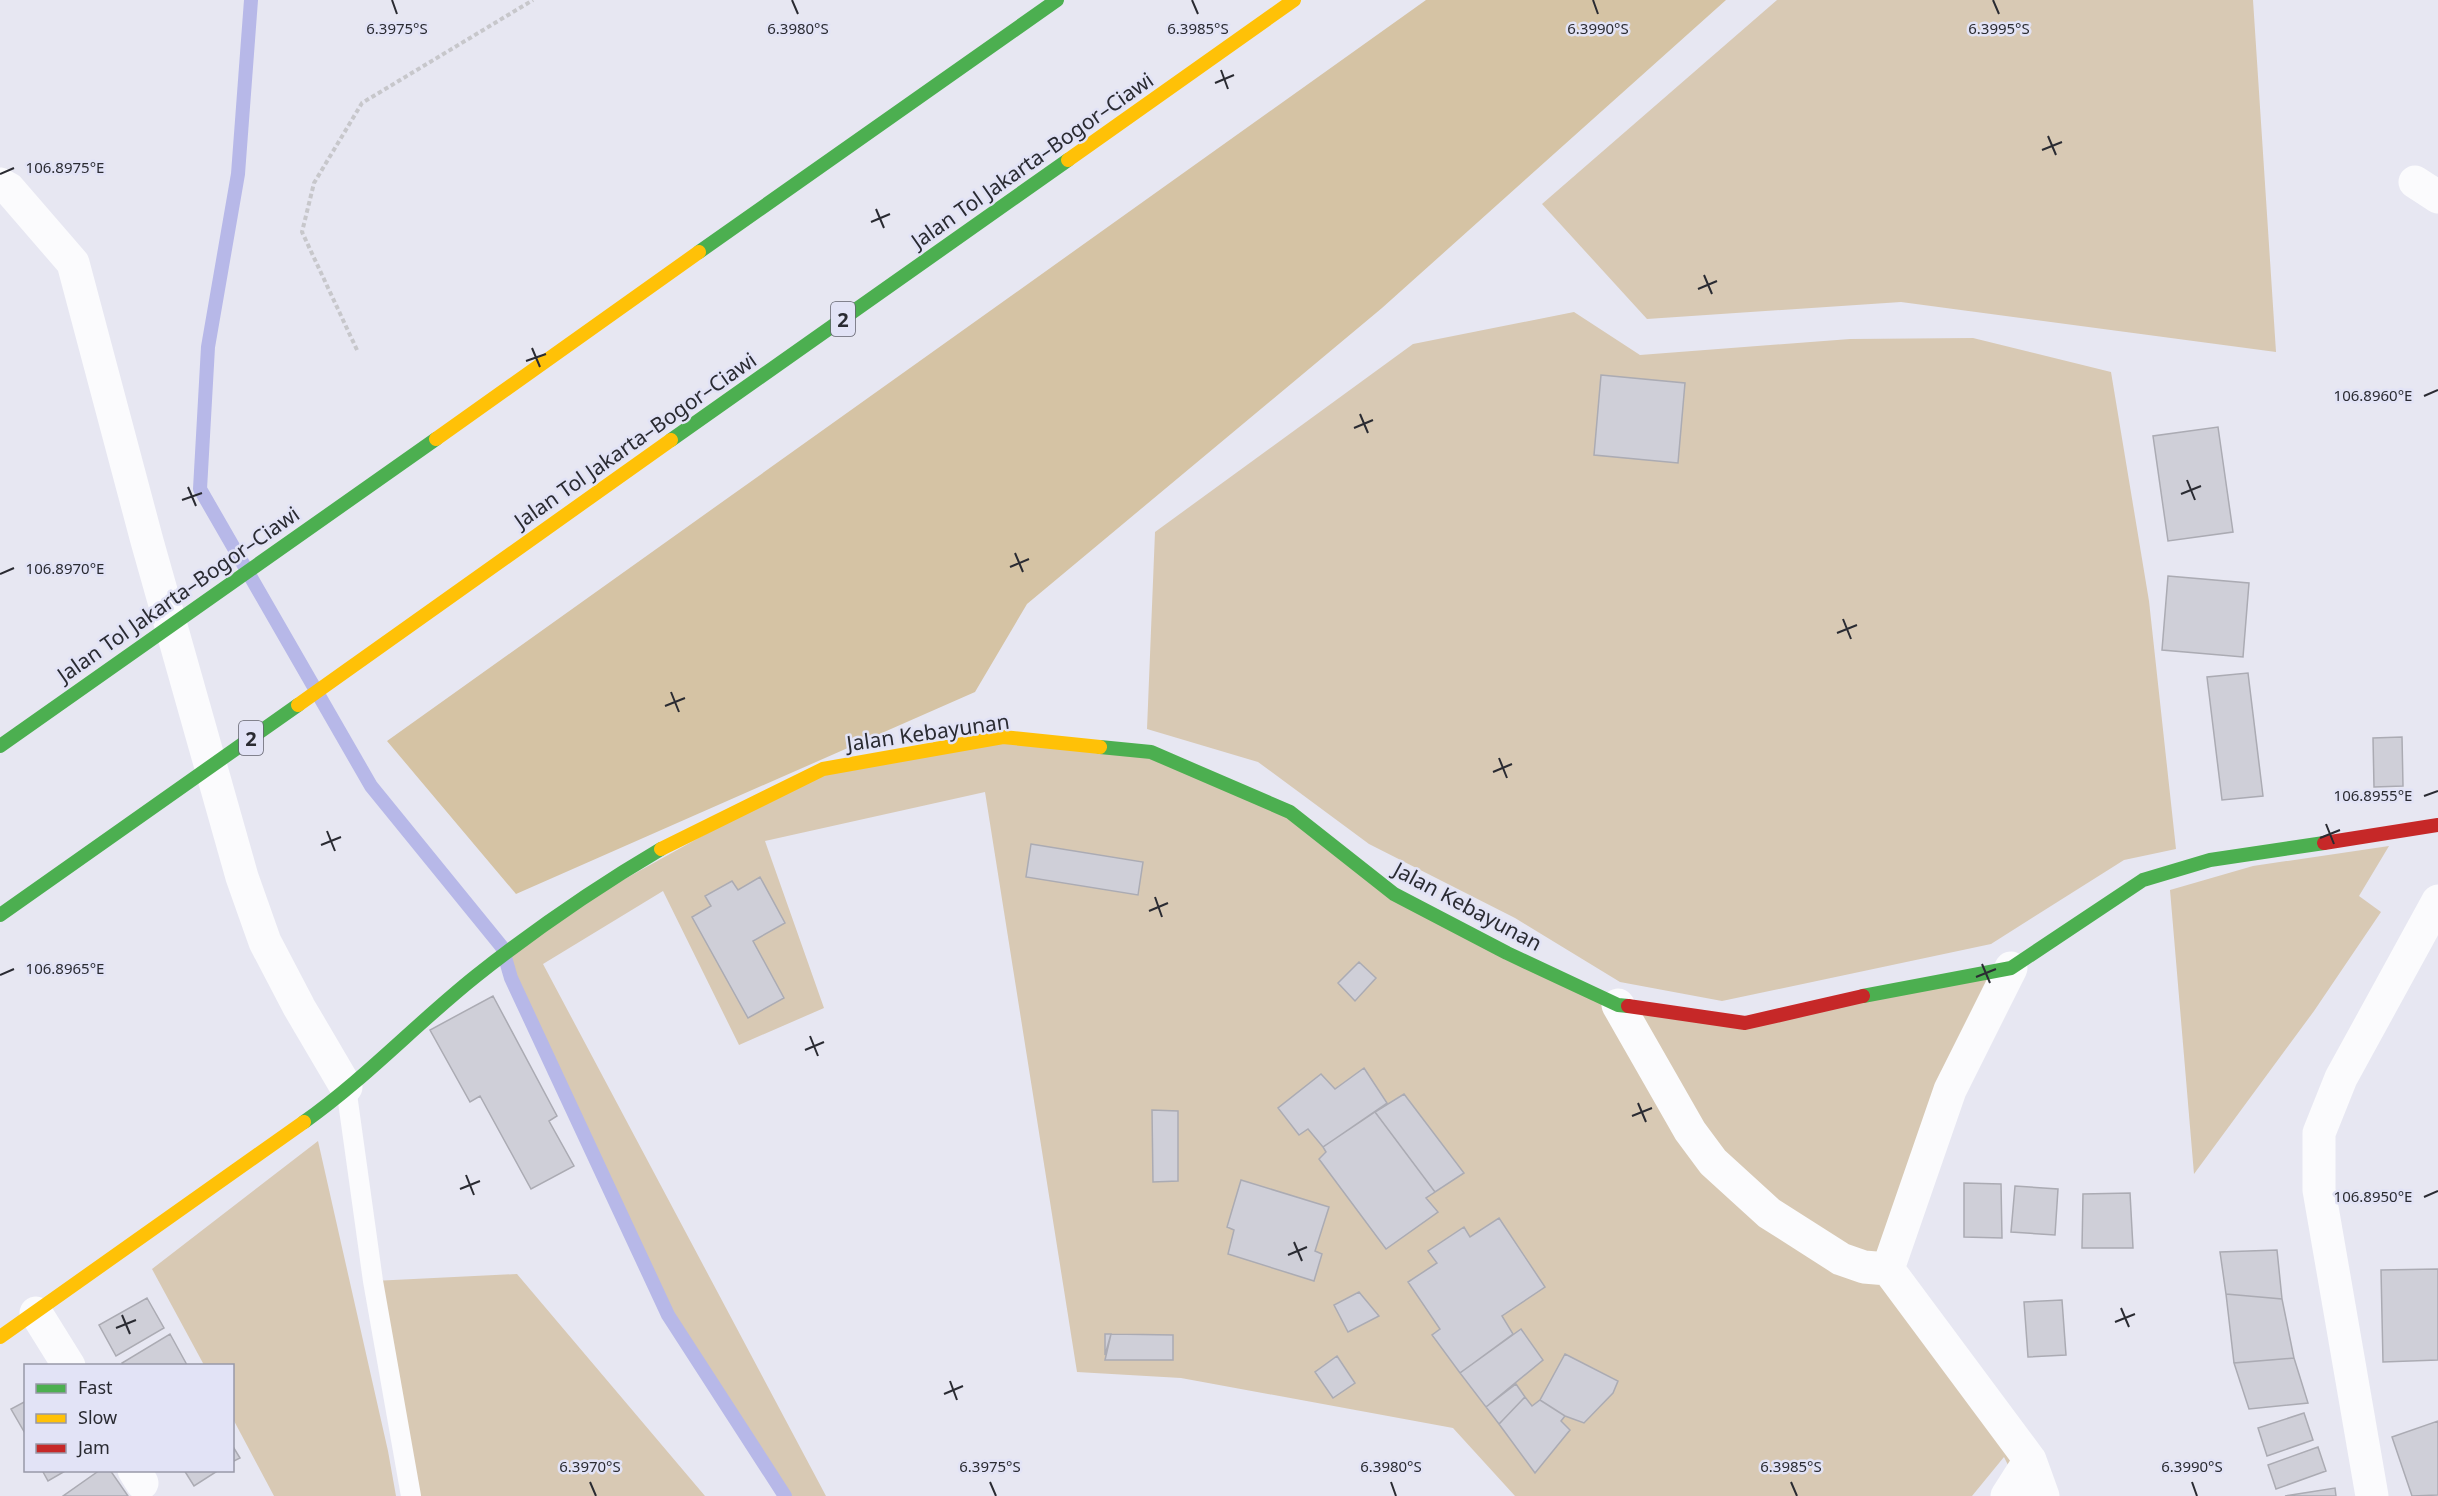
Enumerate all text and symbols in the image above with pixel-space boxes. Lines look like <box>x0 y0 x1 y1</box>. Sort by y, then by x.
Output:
text: 6.3975°S <box>366 18 428 38</box>
text: 6.3980°S <box>767 18 829 38</box>
text: 6.3985°S <box>1167 18 1229 38</box>
text: 6.3990°S <box>1567 18 1629 38</box>
text: 6.3995°S <box>1968 18 2030 38</box>
street label: Jalan Tol Jakarta–Bogor–Ciawi <box>904 65 1159 256</box>
text: 106.8975°E <box>26 157 104 177</box>
road number: 2 <box>831 302 855 336</box>
street label: Jalan Tol Jakarta–Bogor–Ciawi <box>507 345 762 536</box>
text: 106.8960°E <box>2334 385 2412 405</box>
street label: Jalan Tol Jakarta–Bogor–Ciawi <box>50 499 305 690</box>
text: 106.8970°E <box>26 558 104 578</box>
street label: Jalan Kebayunan <box>843 707 1011 758</box>
road number: 2 <box>239 721 263 755</box>
text: 106.8955°E <box>2334 785 2412 805</box>
street label: Jalan Kebayunan <box>1387 854 1547 957</box>
text: 106.8965°E <box>26 958 104 978</box>
text: 106.8950°E <box>2334 1186 2412 1206</box>
legend <box>24 1364 234 1472</box>
text: Fast <box>78 1375 113 1399</box>
text: Slow <box>78 1405 117 1429</box>
text: Jam <box>76 1435 110 1459</box>
text: 6.3970°S <box>559 1456 621 1476</box>
text: 6.3975°S <box>959 1456 1021 1476</box>
text: 6.3980°S <box>1360 1456 1422 1476</box>
text: 6.3985°S <box>1760 1456 1822 1476</box>
text: 6.3990°S <box>2161 1456 2223 1476</box>

